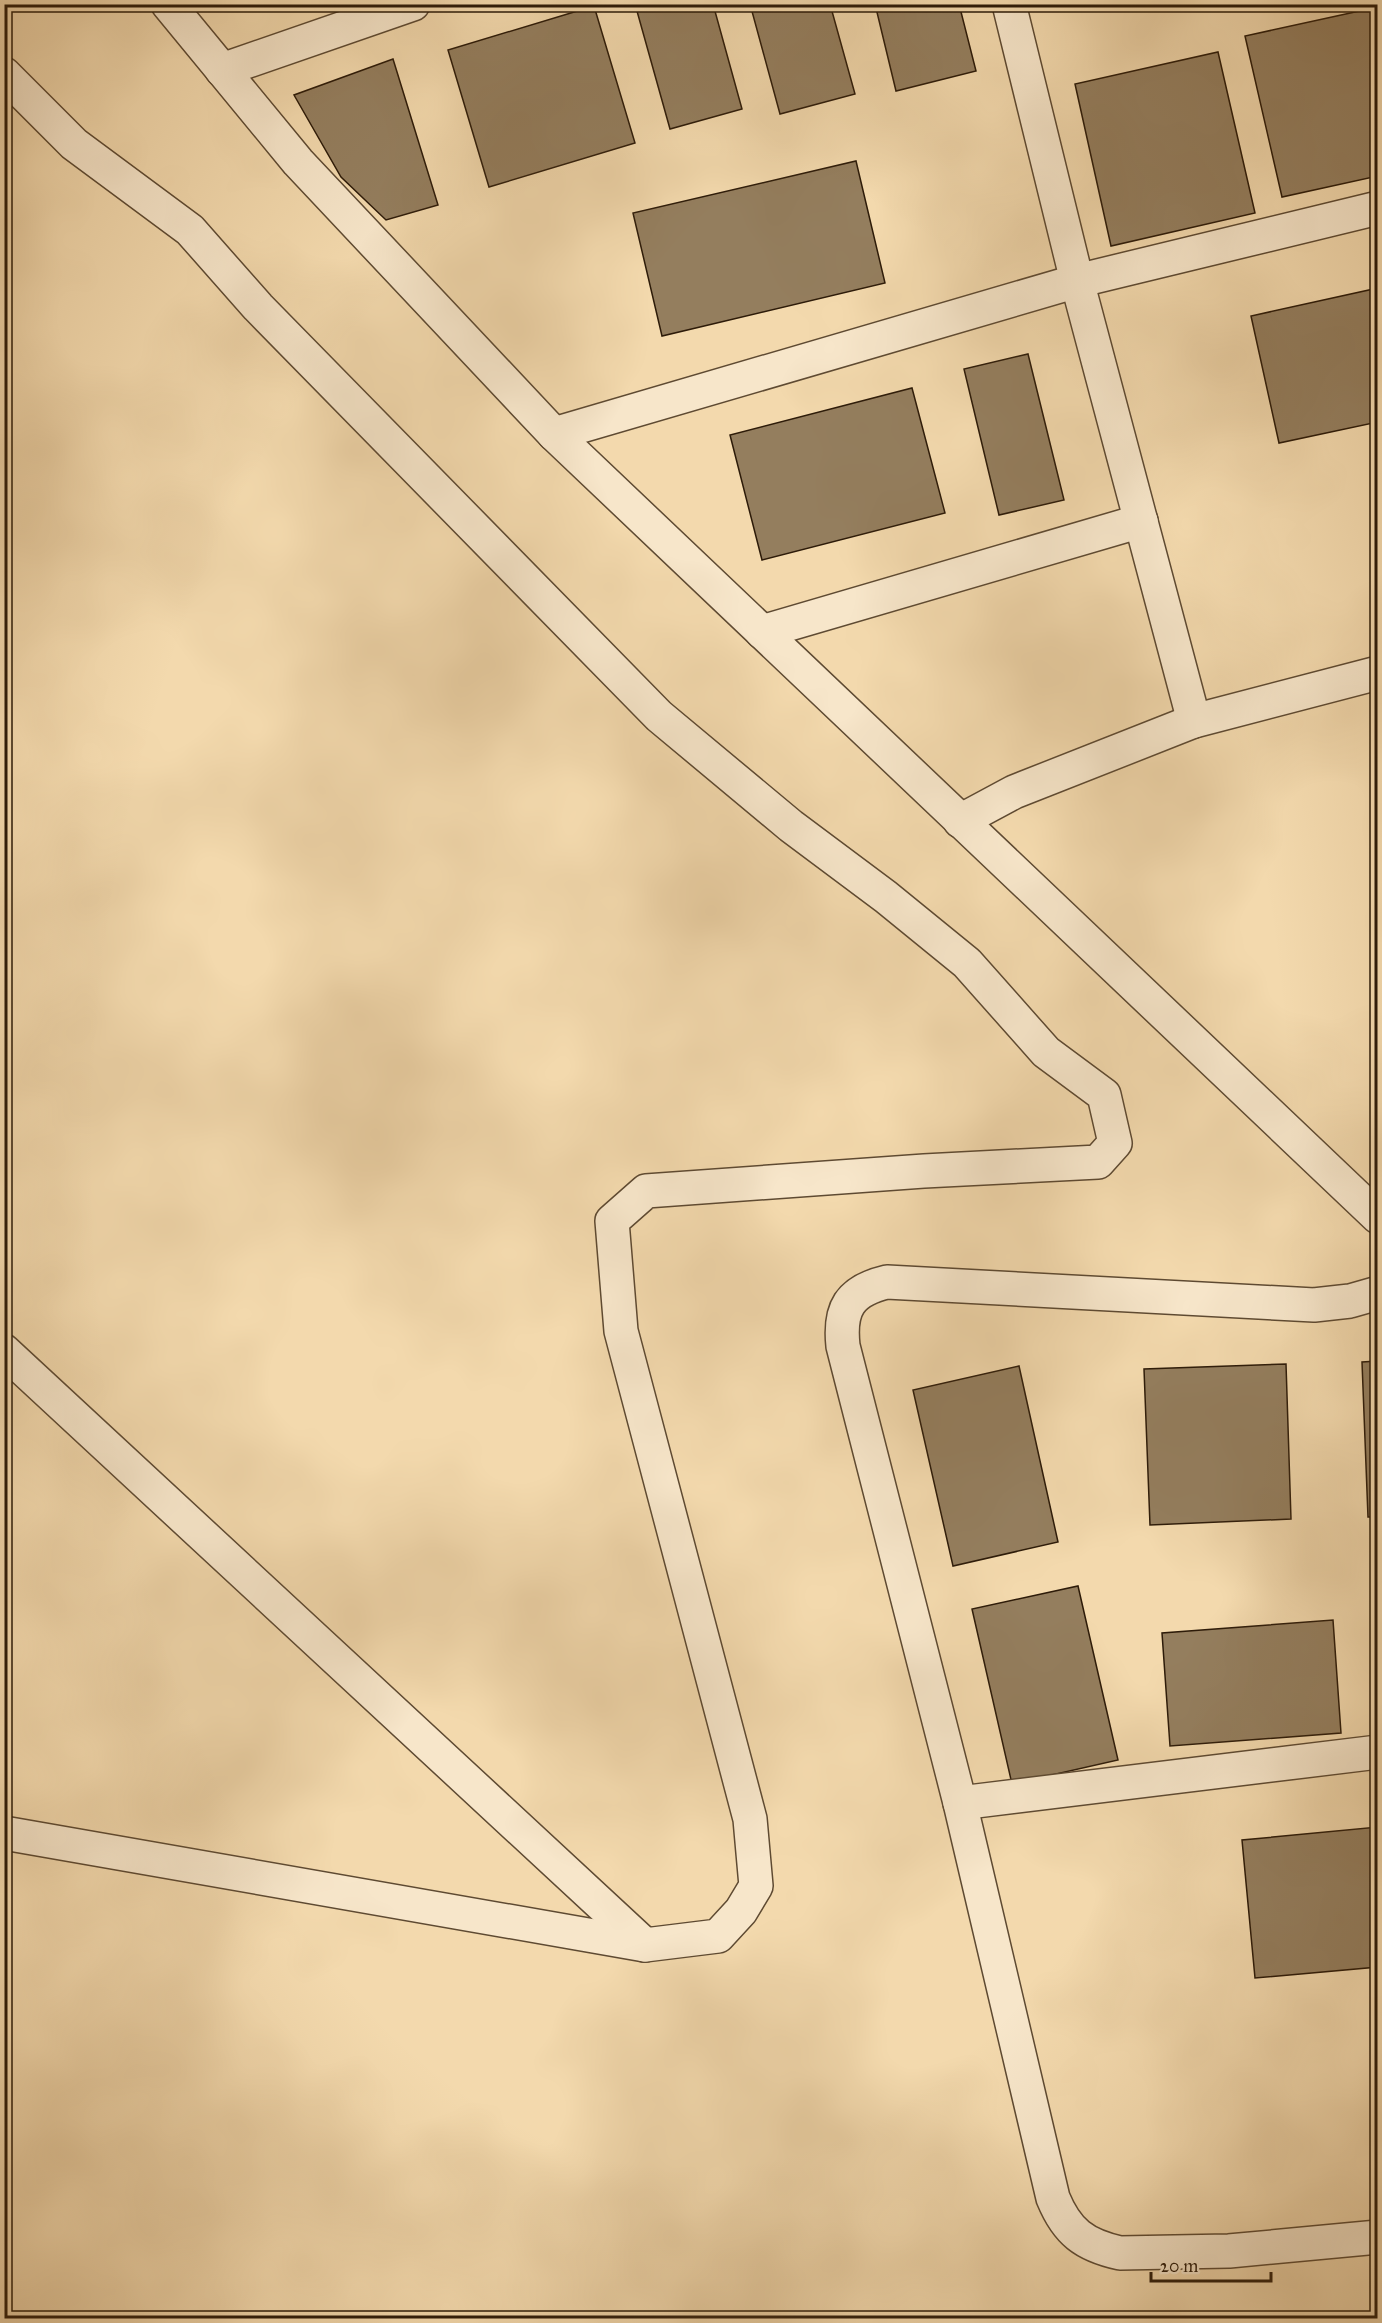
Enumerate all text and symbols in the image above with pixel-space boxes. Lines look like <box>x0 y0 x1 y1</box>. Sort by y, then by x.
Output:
scale bar <box>1151 2245 1271 2283</box>
text: 20 m <box>1160 2255 1198 2277</box>

